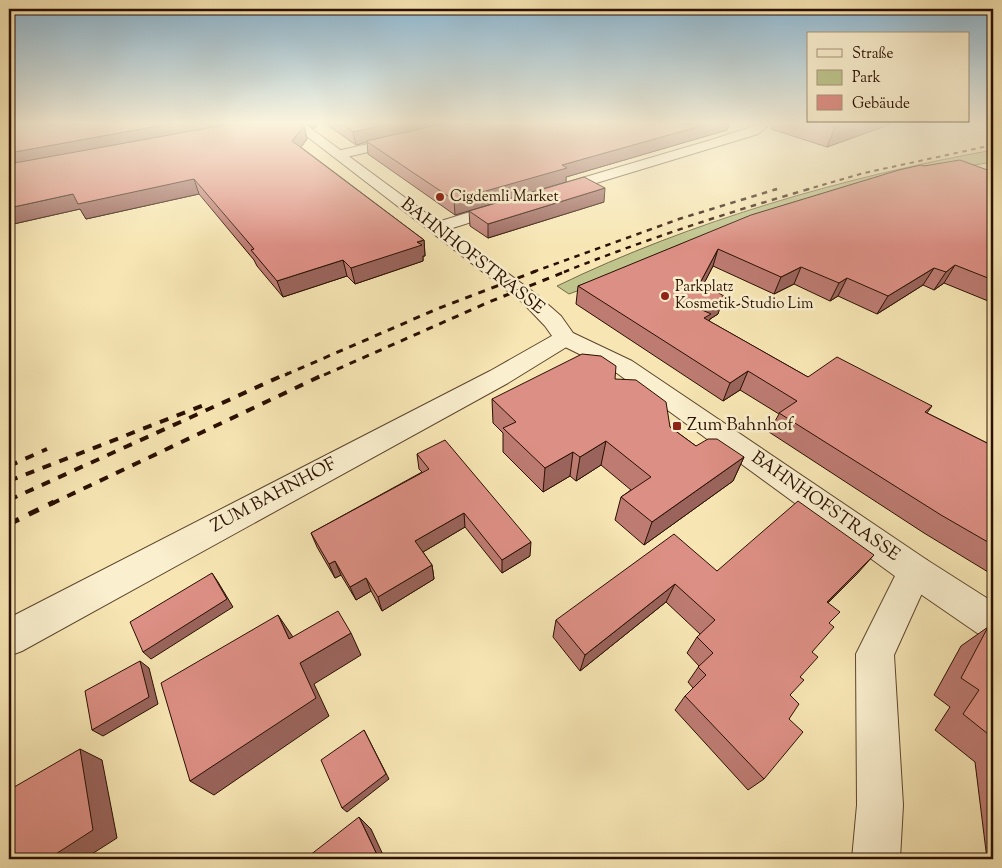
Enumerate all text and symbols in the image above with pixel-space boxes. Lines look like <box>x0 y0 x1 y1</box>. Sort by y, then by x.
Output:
legend <box>807 32 970 122</box>
text: Straße <box>852 44 894 65</box>
text: Park <box>852 68 881 89</box>
text: Gebäude <box>852 94 910 115</box>
place label: Cigdemli Market <box>450 187 559 208</box>
marker: Cigdemli Market <box>434 191 446 203</box>
street label: BAHNHOFSTRASSE <box>394 192 550 322</box>
place label: Parkplatz Kosmetik-Studio Lim <box>675 277 814 315</box>
marker: Parkplatz Kosmetik-Studio Lim <box>659 290 671 302</box>
place label: Zum Bahnhof <box>687 413 794 439</box>
marker: Zum Bahnhof <box>671 420 683 432</box>
street label: BAHNHOFSTRASSE <box>745 446 905 568</box>
street label: ZUM BAHNHOF <box>207 452 341 540</box>

